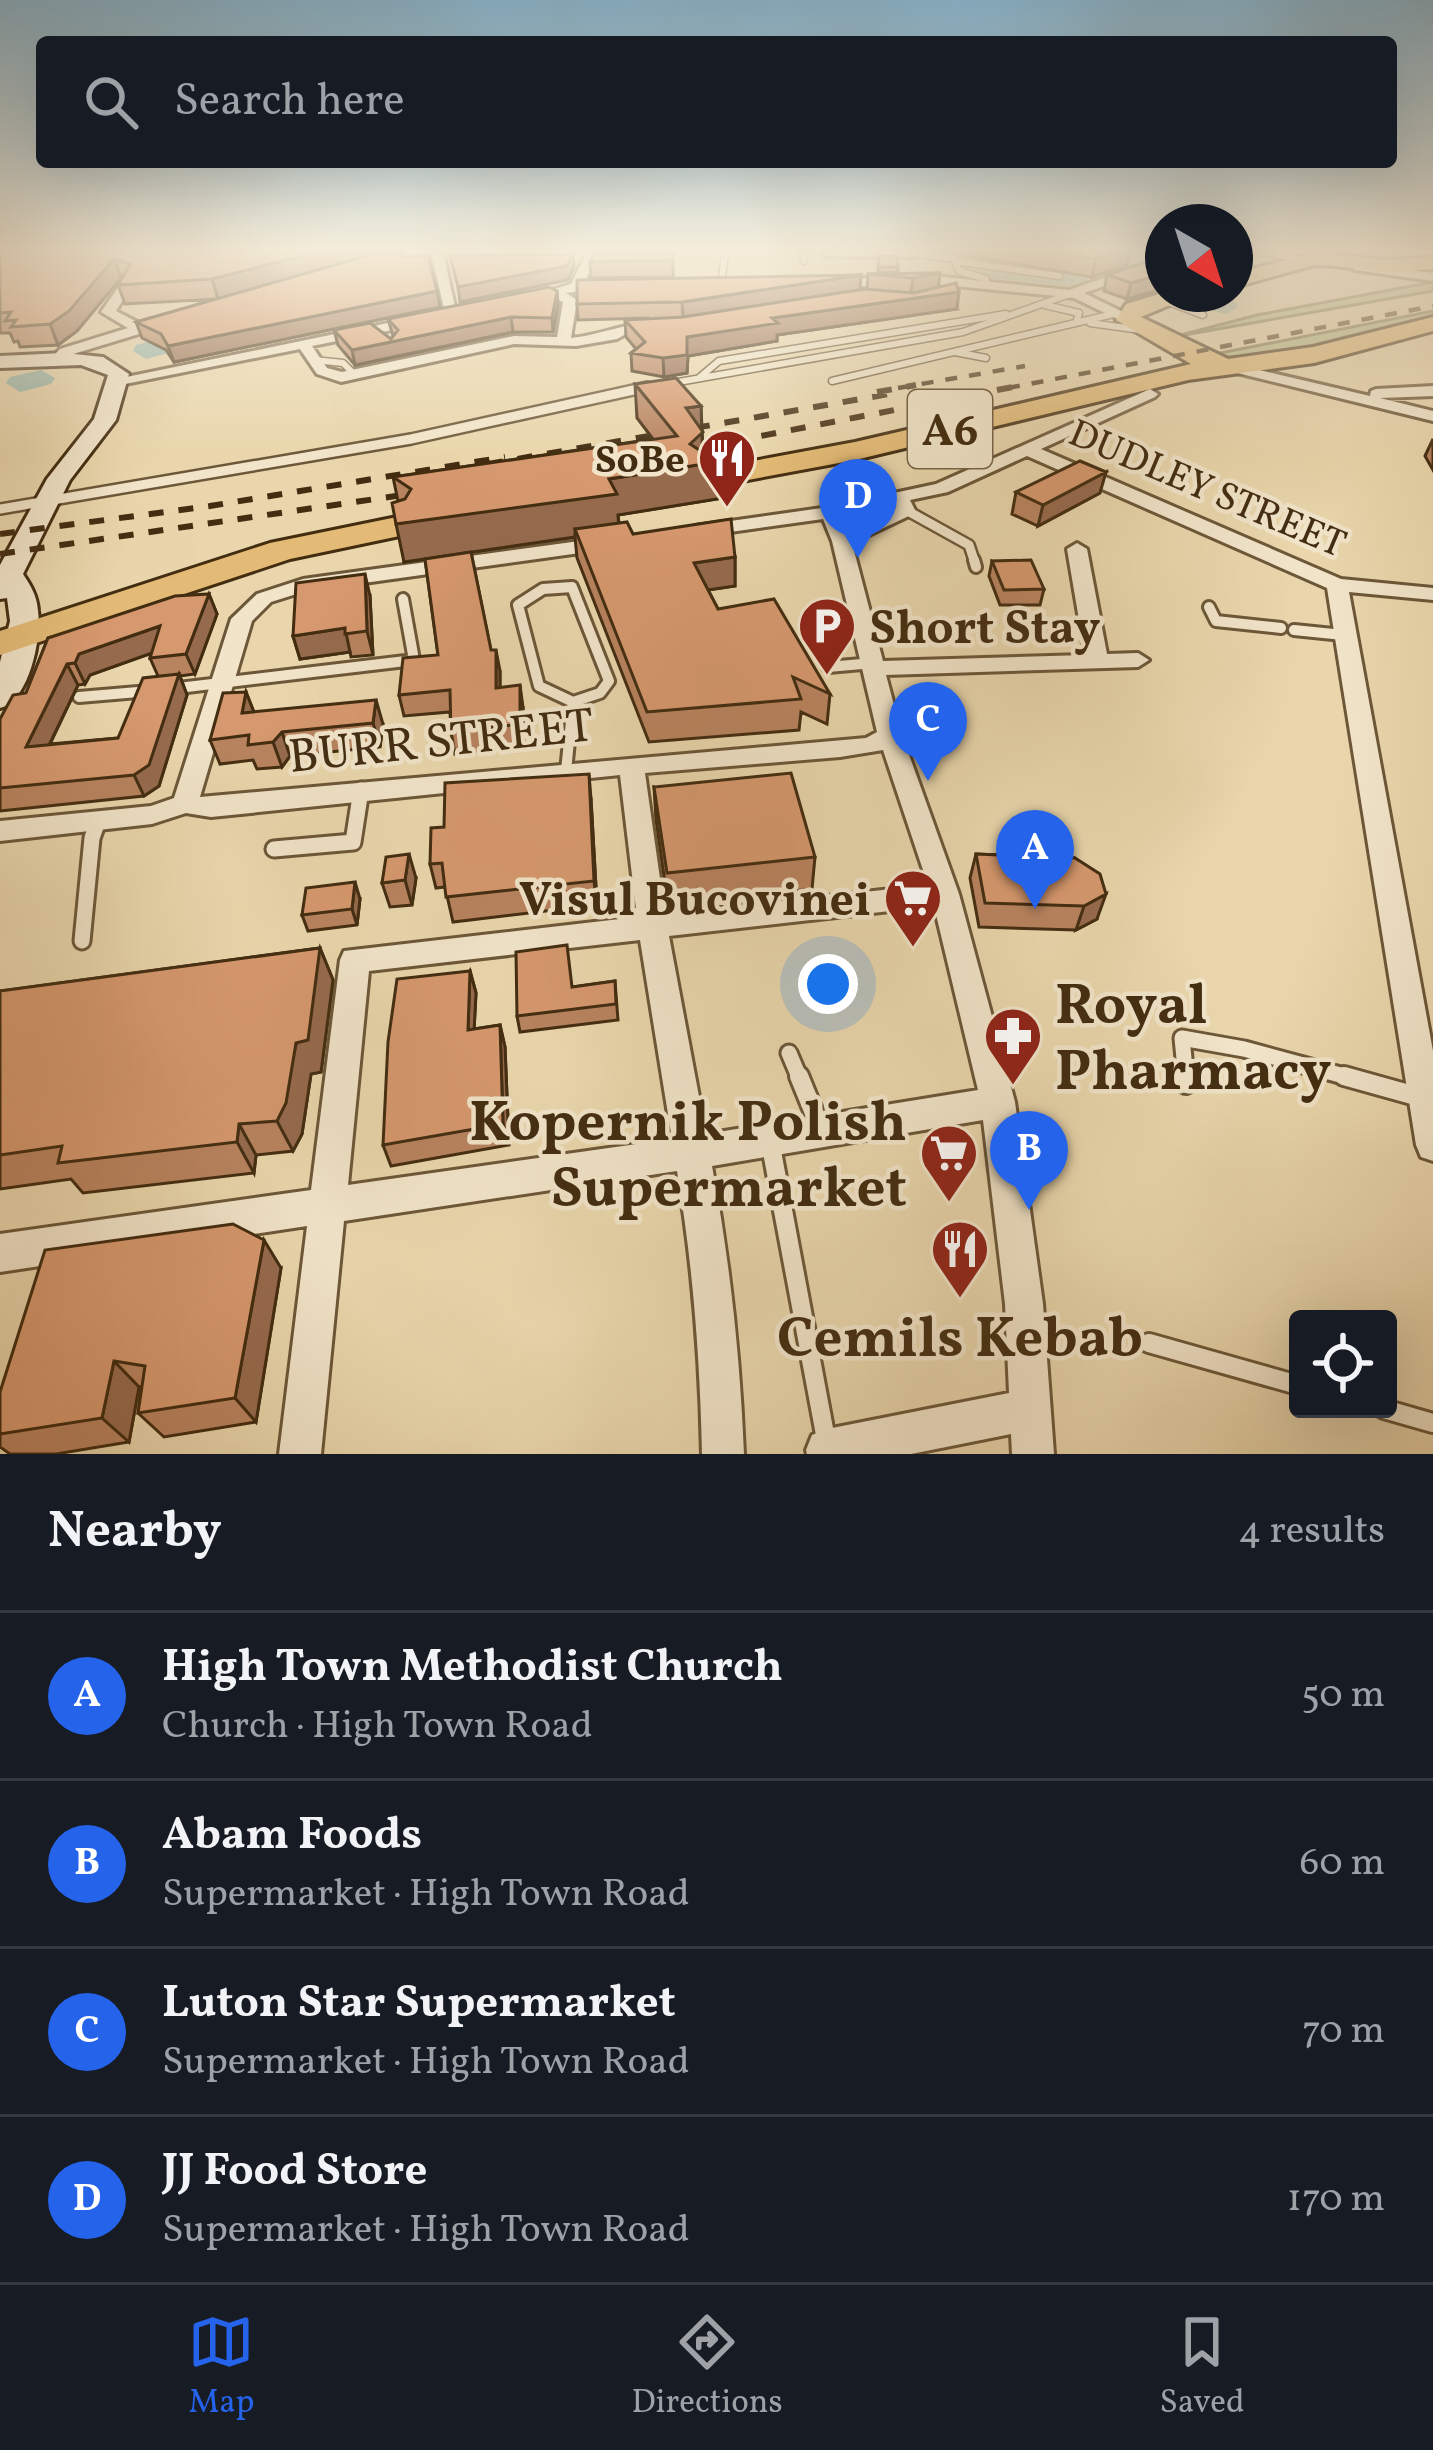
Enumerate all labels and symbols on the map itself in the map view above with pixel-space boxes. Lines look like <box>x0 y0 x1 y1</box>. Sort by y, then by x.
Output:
north arrow <box>1145 204 1253 312</box>
road number: A6 <box>908 390 992 468</box>
street label: DUDLEY STREET <box>1060 408 1353 573</box>
restaurant icon: SoBe <box>696 427 758 509</box>
place label: SoBe <box>595 435 685 489</box>
pin: D <box>819 459 897 558</box>
parking icon: Short Stay <box>796 595 858 677</box>
place label: Short Stay <box>869 597 1101 664</box>
pin: C <box>889 682 967 781</box>
street label: BURR STREET <box>285 694 597 793</box>
pin: A <box>996 810 1074 909</box>
supermarket icon: Visul Bucovinei <box>882 867 944 949</box>
place label: Visul Bucovinei <box>519 869 871 936</box>
your location <box>798 954 858 1014</box>
place label: Royal Pharmacy <box>1055 969 1332 1114</box>
pharmacy icon: Royal Pharmacy <box>982 1005 1044 1087</box>
place label: Kopernik Polish Supermarket <box>469 1086 907 1231</box>
pin: B <box>990 1111 1068 1210</box>
supermarket icon: Kopernik Polish Supermarket <box>918 1122 980 1204</box>
restaurant icon: Cemils Kebab <box>929 1218 991 1300</box>
place label: Cemils Kebab <box>777 1302 1143 1381</box>

